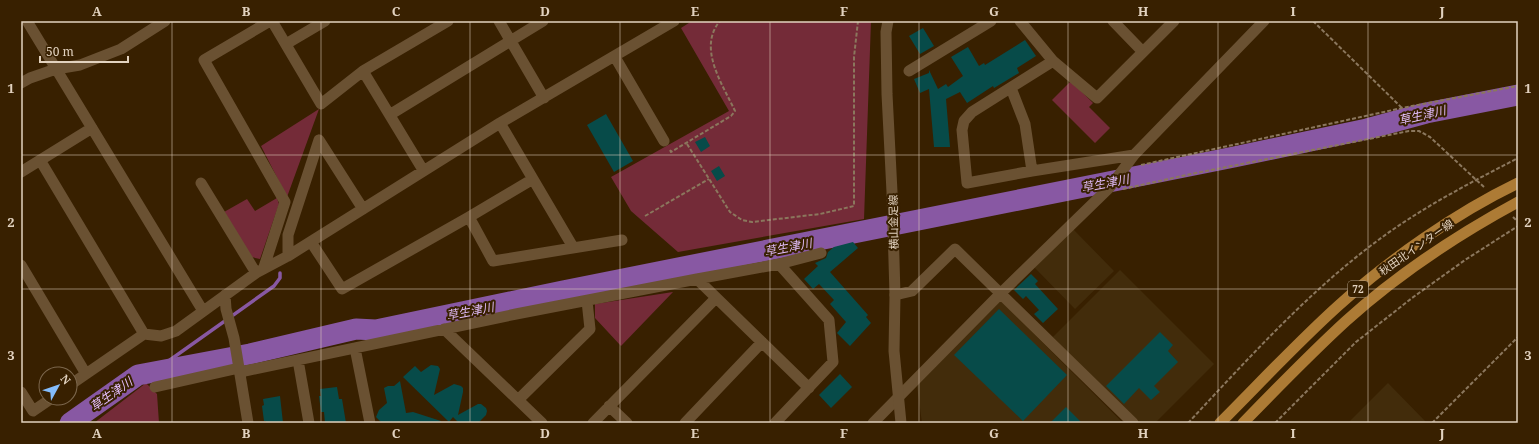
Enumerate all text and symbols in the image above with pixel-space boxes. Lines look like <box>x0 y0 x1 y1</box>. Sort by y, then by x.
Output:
text: A <box>92 2 102 20</box>
text: B <box>242 2 251 20</box>
text: C <box>392 2 401 20</box>
text: D <box>540 2 550 20</box>
text: E <box>691 2 700 20</box>
text: F <box>840 2 848 20</box>
text: G <box>989 2 999 20</box>
text: H <box>1138 2 1149 20</box>
text: I <box>1290 2 1296 20</box>
text: J <box>1438 2 1445 20</box>
scale bar <box>40 38 128 64</box>
text: 50 m <box>46 43 74 60</box>
text: 1 <box>7 79 15 97</box>
text: 1 <box>1524 79 1532 97</box>
water label: 草生津川 <box>1397 101 1449 129</box>
water label: 草生津川 <box>1080 170 1132 196</box>
street label: 横山金足線 <box>885 194 901 250</box>
text: 2 <box>7 213 15 231</box>
text: 2 <box>1524 213 1532 231</box>
street label: 秋田北インター線 <box>1376 216 1456 278</box>
water label: 草生津川 <box>763 234 815 260</box>
road number: 72 <box>1348 281 1368 297</box>
water label: 草生津川 <box>445 298 497 324</box>
text: 3 <box>7 346 15 364</box>
text: 3 <box>1524 346 1532 364</box>
north arrow <box>38 366 78 406</box>
text: N <box>58 371 75 388</box>
water label: 草生津川 <box>86 372 137 415</box>
text: A <box>92 424 102 442</box>
text: B <box>242 424 251 442</box>
text: C <box>392 424 401 442</box>
text: D <box>540 424 550 442</box>
text: E <box>691 424 700 442</box>
text: F <box>840 424 848 442</box>
text: G <box>989 424 999 442</box>
text: H <box>1138 424 1149 442</box>
text: I <box>1290 424 1296 442</box>
text: J <box>1438 424 1445 442</box>

